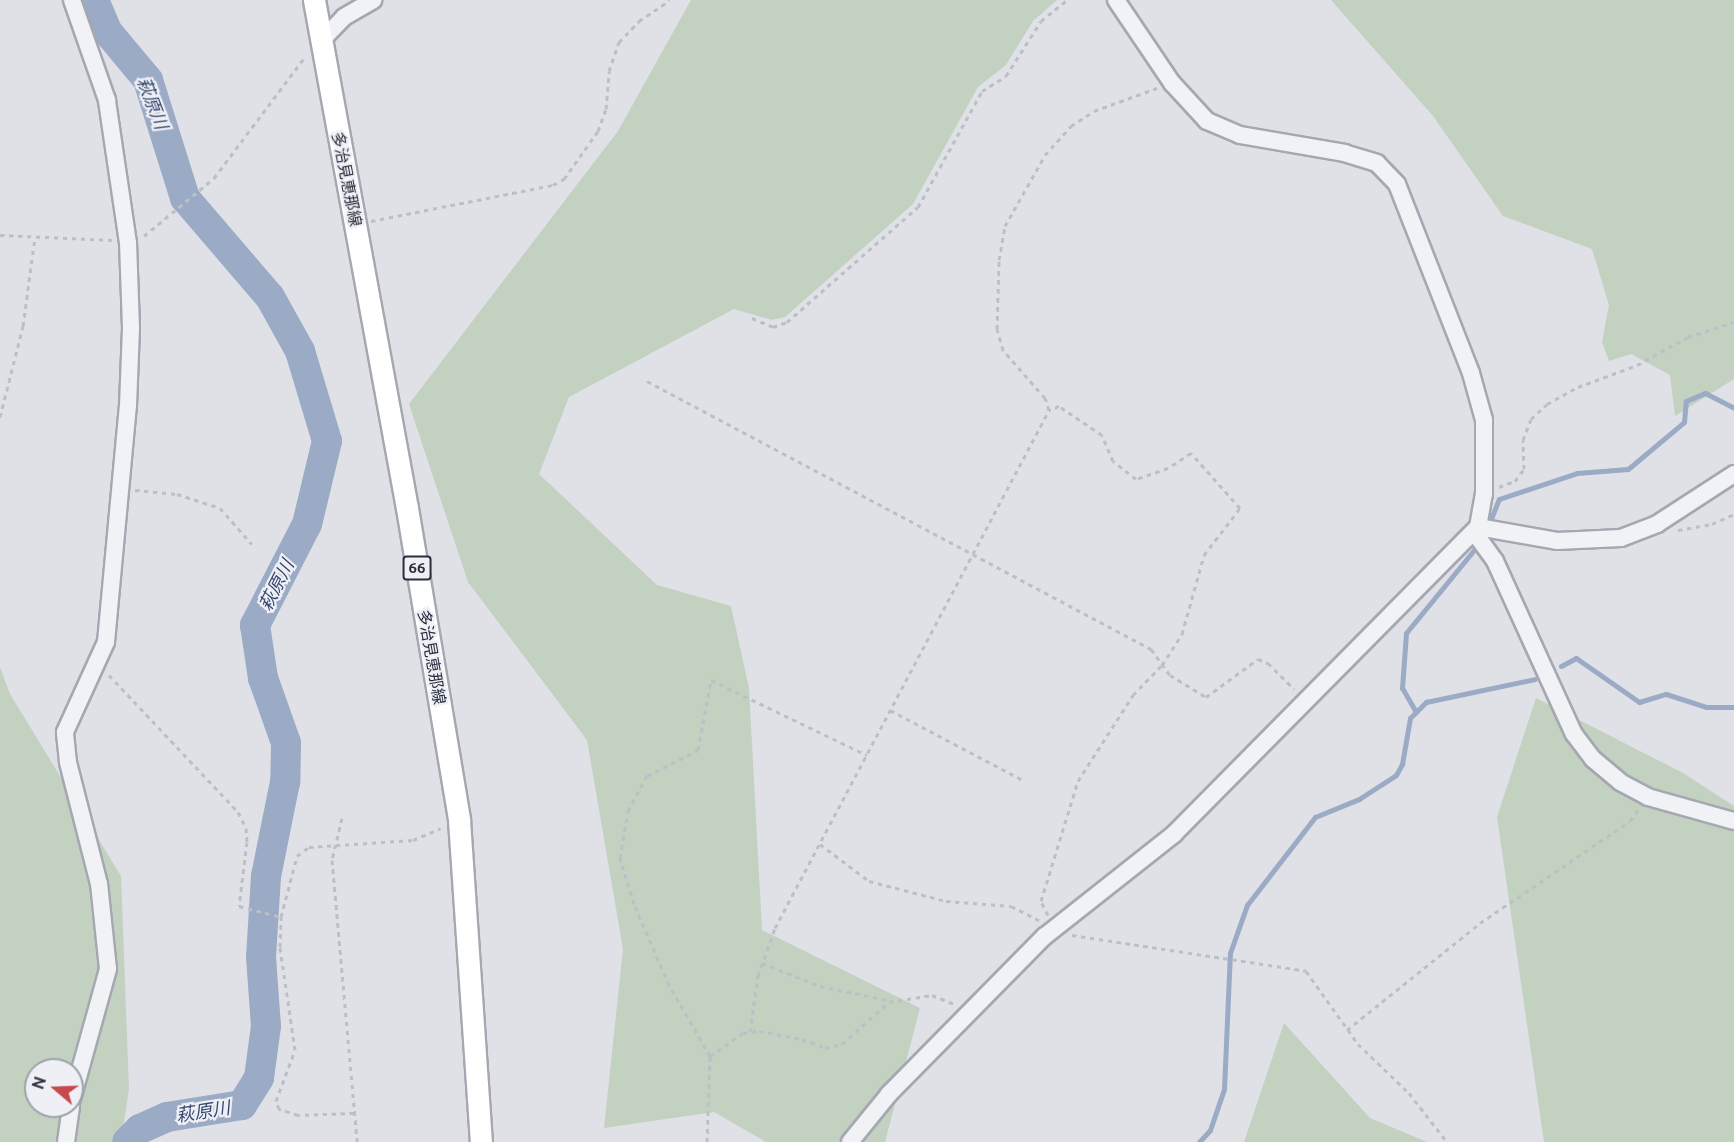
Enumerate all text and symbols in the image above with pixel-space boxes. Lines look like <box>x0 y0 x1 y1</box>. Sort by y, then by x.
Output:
water label: 萩原川 <box>133 74 173 132</box>
street label: 多治見恵那線 <box>328 130 366 228</box>
water label: 萩原川 <box>254 556 298 614</box>
road number: 66 <box>402 556 432 580</box>
street label: 多治見恵那線 <box>414 608 450 706</box>
north arrow <box>24 1058 84 1118</box>
text: N <box>28 1074 49 1091</box>
water label: 萩原川 <box>175 1096 231 1126</box>

